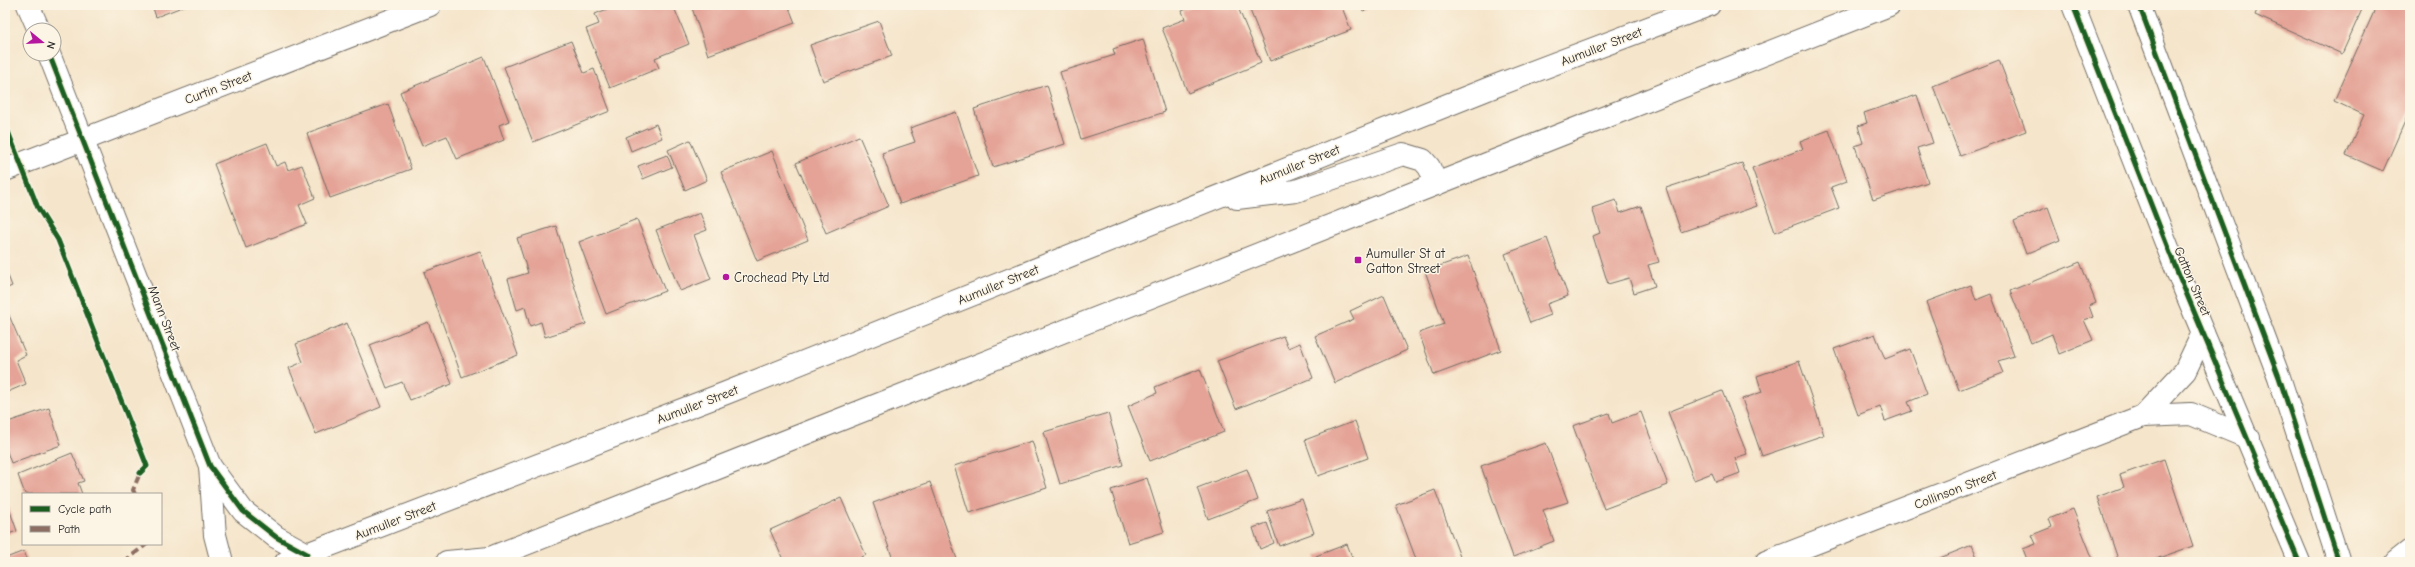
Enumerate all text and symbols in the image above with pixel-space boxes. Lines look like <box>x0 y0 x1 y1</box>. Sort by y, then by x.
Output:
north arrow <box>22 22 62 62</box>
street label: Aumuller Street <box>1558 24 1645 69</box>
text: N <box>44 40 58 50</box>
street label: Curtin Street <box>183 67 255 107</box>
street label: Aumuller Street <box>1257 141 1343 187</box>
street label: Gatton Street <box>2171 244 2214 319</box>
place label: Aumuller St at Gatton Street <box>1366 246 1446 276</box>
marker: Aumuller St at Gatton Street <box>1353 255 1363 265</box>
street label: Aumuller Street <box>956 261 1042 307</box>
place label: Crochead Pty Ltd <box>734 270 829 285</box>
marker: Crochead Pty Ltd <box>721 272 731 282</box>
street label: Mann Street <box>145 283 184 354</box>
street label: Aumuller Street <box>654 382 741 427</box>
street label: Collinson Street <box>1912 466 2000 512</box>
legend <box>22 493 162 545</box>
street label: Aumuller Street <box>352 498 439 543</box>
text: Cycle path <box>58 502 111 516</box>
text: Path <box>58 522 80 536</box>

